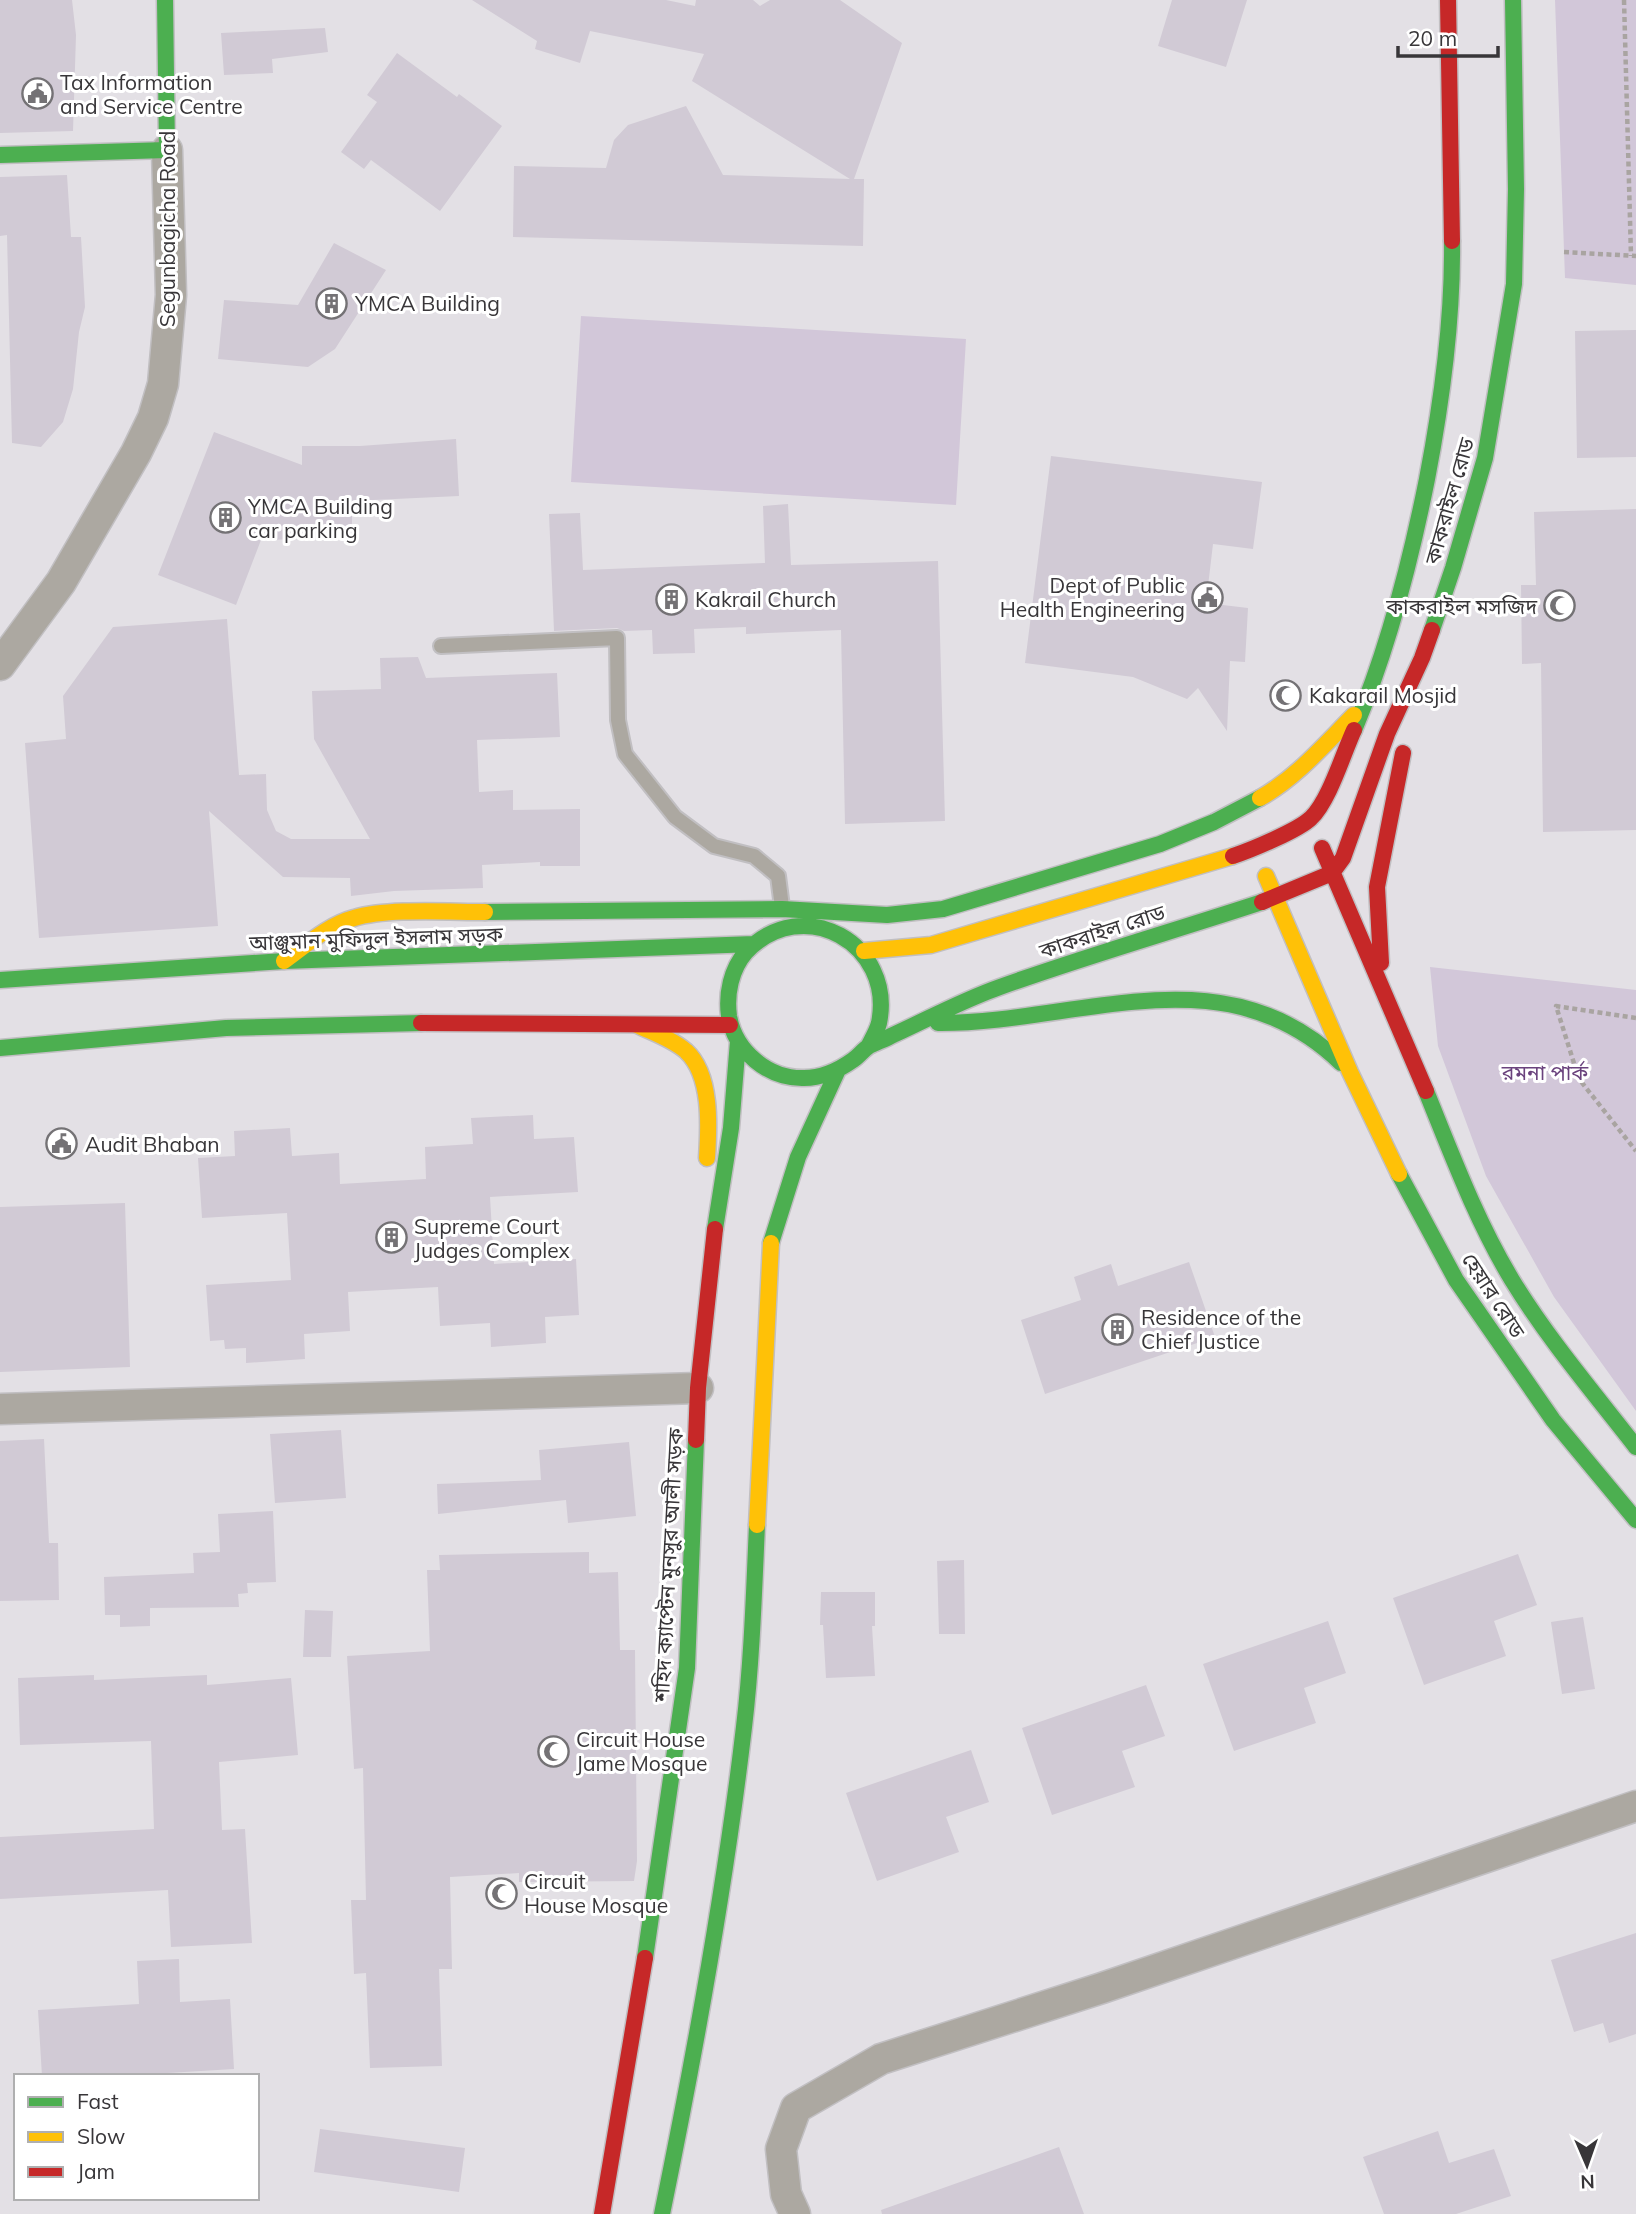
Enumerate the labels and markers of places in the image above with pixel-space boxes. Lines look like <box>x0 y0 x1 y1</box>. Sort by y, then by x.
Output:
place label: Tax Information and Service Centre <box>60 69 243 119</box>
public building icon: Tax Information and Service Centre <box>20 77 54 111</box>
building icon: YMCA Building <box>315 286 349 320</box>
place label: YMCA Building <box>354 290 500 316</box>
place label: YMCA Building car parking <box>247 493 393 543</box>
building icon: YMCA Building car parking <box>208 501 242 535</box>
place label: Dept of Public Health Engineering <box>1000 572 1185 622</box>
public building icon: Dept of Public Health Engineering <box>1191 580 1225 614</box>
building icon: Kakrail Church <box>655 582 689 616</box>
place label: Kakrail Church <box>695 586 836 612</box>
mosque icon: কাকরাইল মসজিদ <box>1543 589 1577 623</box>
place label: কাকরাইল মসজিদ <box>1385 593 1537 619</box>
mosque icon: Kakarail Mosjid <box>1269 678 1303 712</box>
place label: Kakarail Mosjid <box>1309 682 1457 708</box>
public building icon: Audit Bhaban <box>45 1127 79 1161</box>
place label: Audit Bhaban <box>85 1131 220 1157</box>
place label: Supreme Court Judges Complex <box>414 1213 570 1263</box>
building icon: Supreme Court Judges Complex <box>374 1221 408 1255</box>
place label: Residence of the Chief Justice <box>1141 1304 1301 1354</box>
building icon: Residence of the Chief Justice <box>1101 1312 1135 1346</box>
place label: Circuit House Jame Mosque <box>576 1726 707 1776</box>
mosque icon: Circuit House Jame Mosque <box>536 1734 570 1768</box>
place label: Circuit House Mosque <box>524 1868 668 1918</box>
mosque icon: Circuit House Mosque <box>484 1876 518 1910</box>

